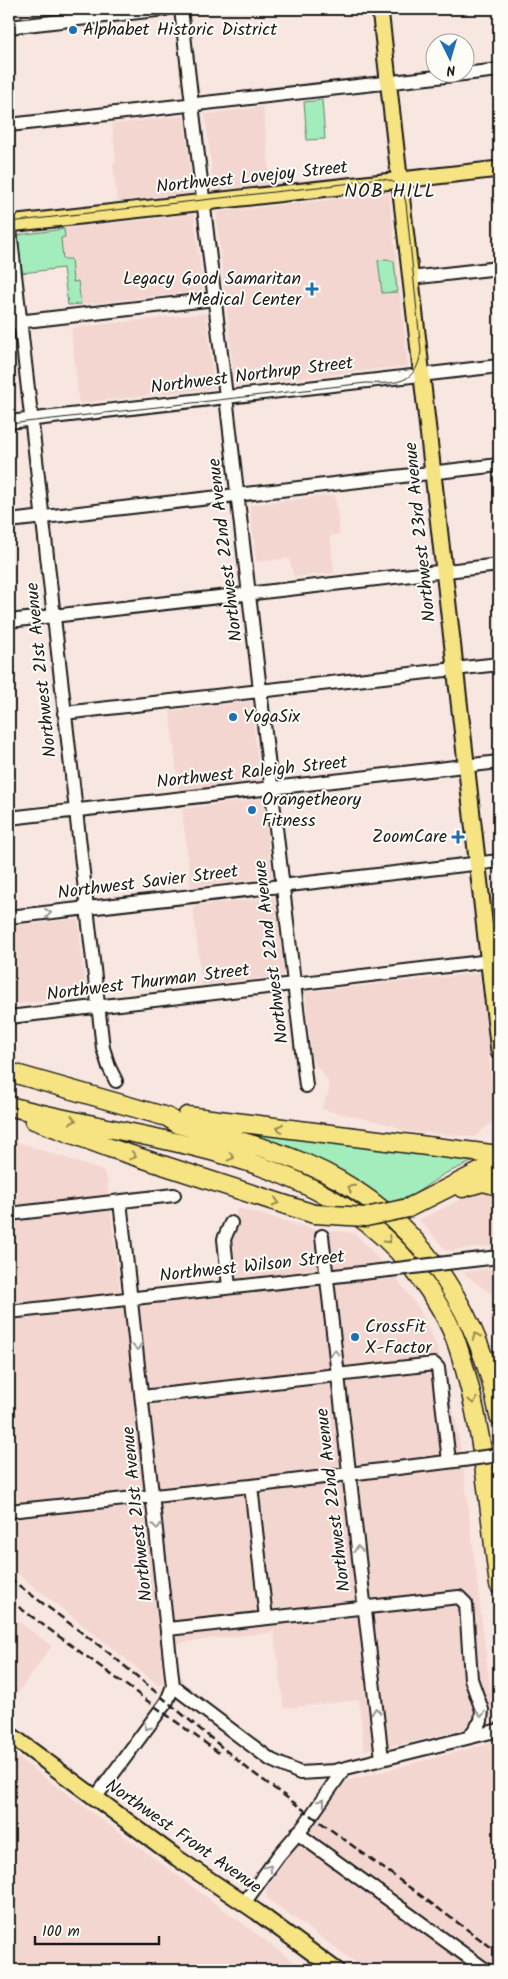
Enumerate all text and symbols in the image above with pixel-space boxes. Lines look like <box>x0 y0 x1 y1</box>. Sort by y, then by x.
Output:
place label: Alphabet Historic District <box>83 16 278 45</box>
marker: Alphabet Historic District <box>67 24 79 36</box>
north arrow <box>426 32 476 82</box>
text: N <box>446 59 456 81</box>
street label: Northwest Lovejoy Street <box>155 153 350 202</box>
district label: NOB HILL <box>344 177 436 207</box>
place label: Legacy Good Samaritan Medical Center <box>123 265 302 315</box>
marker: Legacy Good Samaritan Medical Center <box>305 282 319 296</box>
street label: Northwest Northrup Street <box>149 349 356 403</box>
street label: Northwest 23rd Avenue <box>397 441 445 623</box>
street label: Northwest 22nd Avenue <box>200 457 252 643</box>
street label: Northwest 21st Avenue <box>18 581 66 759</box>
place label: YogaSix <box>243 703 300 732</box>
marker: YogaSix <box>227 711 239 723</box>
street label: Northwest Raleigh Street <box>155 748 350 797</box>
place label: Orangetheory Fitness <box>262 786 362 836</box>
marker: Orangetheory Fitness <box>246 804 258 816</box>
place label: ZoomCare <box>372 823 447 852</box>
marker: ZoomCare <box>451 830 465 844</box>
street label: Northwest Savier Street <box>56 857 241 908</box>
street label: Northwest 22nd Avenue <box>246 859 298 1045</box>
one-way arrow <box>44 908 52 919</box>
street label: Northwest Thurman Street <box>45 956 252 1010</box>
one-way arrow <box>68 1114 77 1125</box>
one-way arrow <box>275 1123 283 1134</box>
one-way arrow <box>128 1150 136 1160</box>
one-way arrow <box>226 1151 235 1162</box>
one-way arrow <box>347 1184 356 1194</box>
one-way arrow <box>272 1197 280 1207</box>
one-way arrow <box>382 1235 391 1244</box>
street label: Northwest Wilson Street <box>158 1243 347 1291</box>
place label: CrossFit X-Factor <box>365 1313 432 1363</box>
marker: CrossFit X-Factor <box>349 1331 361 1343</box>
one-way arrow <box>471 1333 481 1341</box>
one-way arrow <box>131 1343 142 1351</box>
one-way arrow <box>330 1349 341 1357</box>
one-way arrow <box>467 1397 478 1406</box>
street label: Northwest 22nd Avenue <box>308 1407 360 1593</box>
street label: Northwest 21st Avenue <box>114 1425 162 1603</box>
one-way arrow <box>151 1522 162 1530</box>
one-way arrow <box>353 1545 364 1553</box>
one-way arrow <box>371 1706 382 1714</box>
one-way arrow <box>475 1710 486 1718</box>
one-way arrow <box>144 1721 153 1730</box>
street label: Northwest Front Avenue <box>99 1772 267 1902</box>
one-way arrow <box>316 1799 324 1808</box>
one-way arrow <box>264 1865 272 1874</box>
scale bar <box>35 1914 159 1946</box>
text: 100 m <box>42 1920 80 1944</box>

